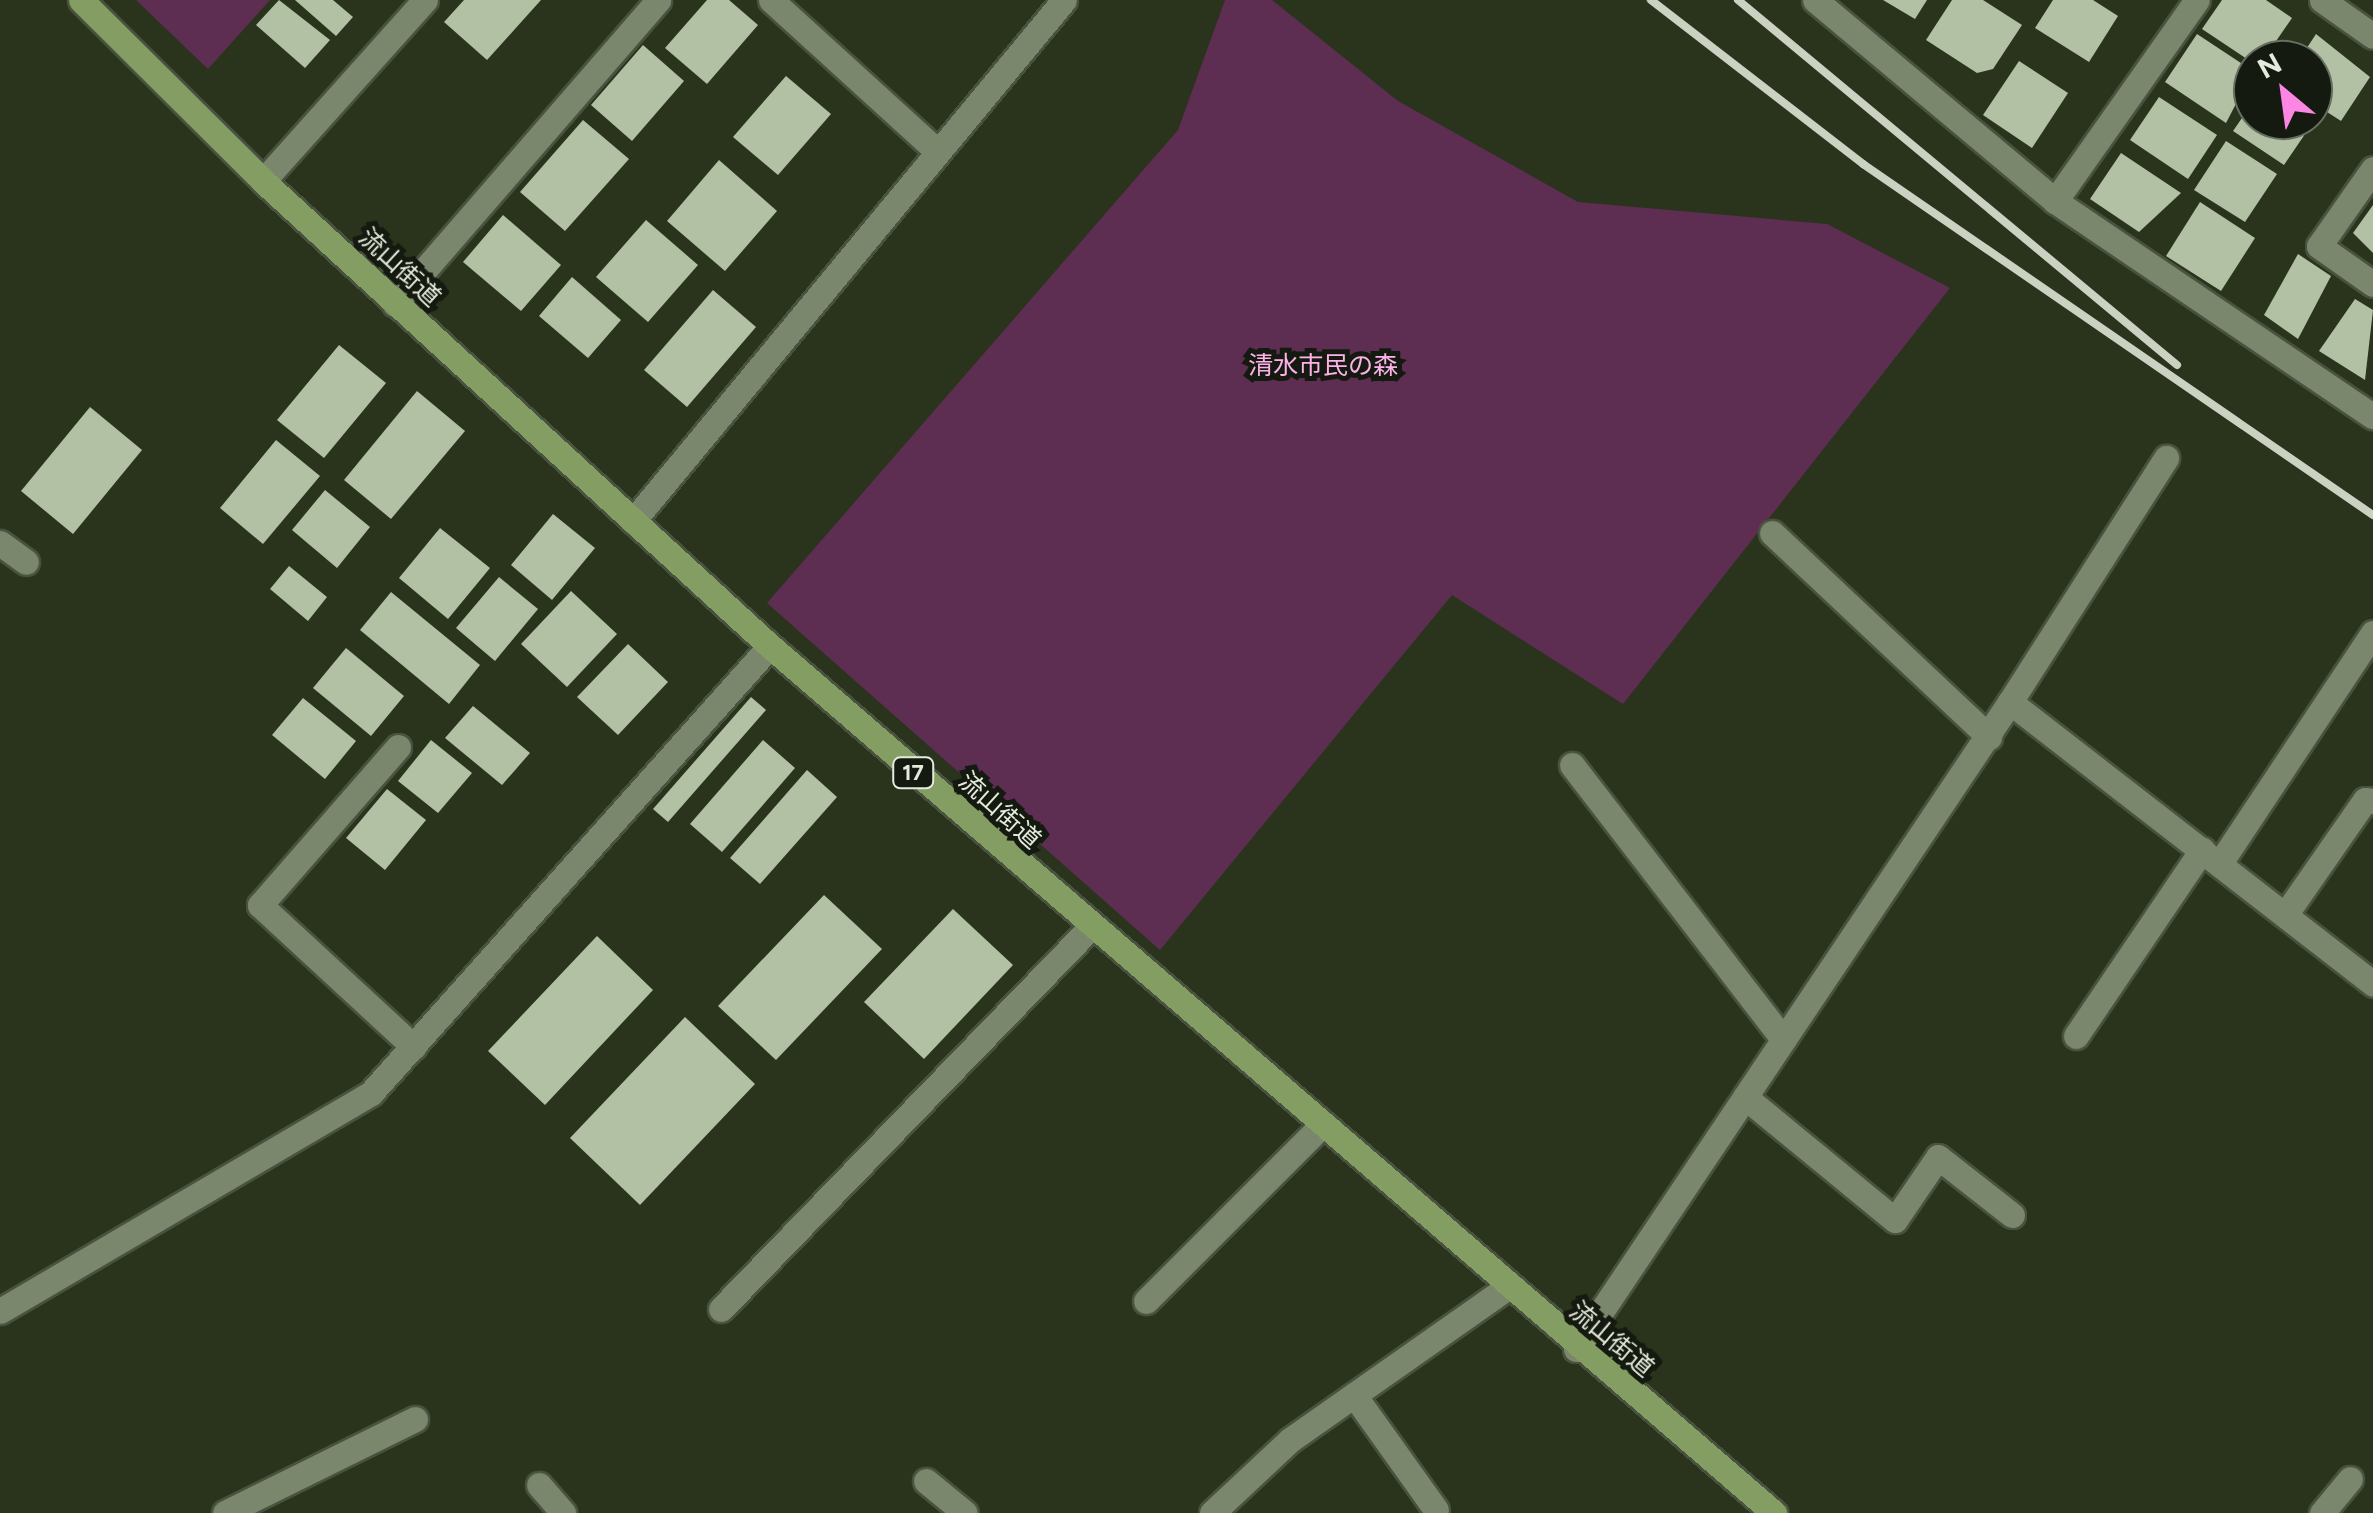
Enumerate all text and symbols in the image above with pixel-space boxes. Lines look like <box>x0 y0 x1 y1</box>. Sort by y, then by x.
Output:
north arrow <box>2233 40 2333 140</box>
text: N <box>2252 45 2287 86</box>
street label: 流山街道 <box>353 222 447 312</box>
park label: 清水市民の森 <box>1248 350 1398 380</box>
road number: 17 <box>890 756 936 790</box>
street label: 流山街道 <box>953 765 1047 855</box>
street label: 流山街道 <box>1564 1295 1660 1383</box>

